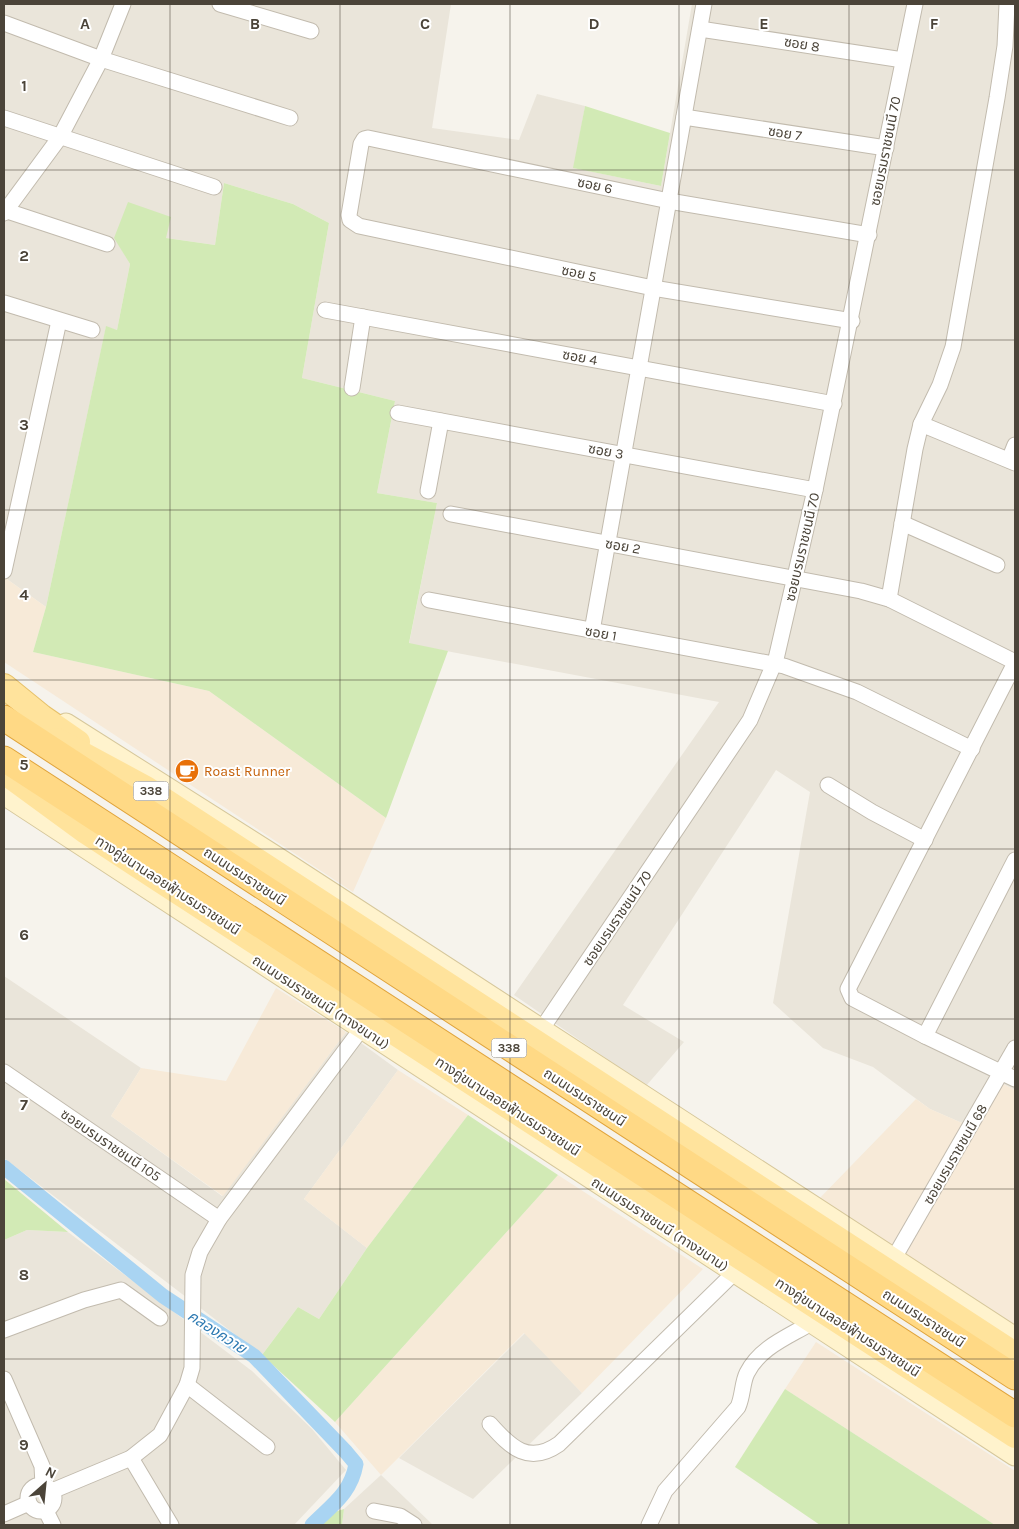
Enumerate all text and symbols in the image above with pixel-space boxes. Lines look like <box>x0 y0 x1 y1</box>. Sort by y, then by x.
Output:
text: A <box>80 14 90 33</box>
text: B <box>250 14 260 33</box>
text: C <box>420 14 430 33</box>
text: D <box>589 14 600 33</box>
text: E <box>759 14 769 33</box>
text: F <box>930 14 939 33</box>
street label: ซอย 8 <box>783 33 821 56</box>
text: 1 <box>21 76 27 95</box>
street label: ซอยบรมราชชนนี 70 <box>867 95 904 207</box>
street label: ซอย 7 <box>767 122 803 145</box>
street label: ซอย 6 <box>576 173 614 197</box>
text: 2 <box>19 246 29 265</box>
street label: ซอย 5 <box>560 261 598 285</box>
street label: ซอย 4 <box>561 346 599 369</box>
text: 3 <box>19 415 29 434</box>
street label: ซอย 3 <box>587 440 625 463</box>
street label: ซอยบรมราชชนนี 70 <box>782 491 823 603</box>
street label: ซอย 2 <box>604 535 642 558</box>
text: 4 <box>19 585 29 604</box>
street label: ซอย 1 <box>584 622 618 645</box>
text: 5 <box>19 755 29 774</box>
cafe icon: Roast Runner <box>174 758 200 784</box>
place label: Roast Runner <box>204 763 291 780</box>
road number: 338 <box>134 781 168 800</box>
street label: ทางคู่ขนานลอยฟ้าบรมราชชนนี <box>92 832 243 939</box>
street label: ถนนบรมราชชนนี <box>200 844 289 909</box>
street label: ซอยบรมราชชนนี 70 <box>579 867 656 969</box>
text: 6 <box>19 925 29 944</box>
street label: ถนนบรมราชชนนี (ทางขนาน) <box>249 952 392 1053</box>
road number: 338 <box>492 1038 526 1058</box>
street label: ทางคู่ขนานลอยฟ้าบรมราชชนนี <box>432 1053 583 1160</box>
street label: ถนนบรมราชชนนี <box>540 1065 629 1130</box>
text: 7 <box>20 1095 28 1114</box>
street label: ซอยบรมราชชนนี 68 <box>920 1101 991 1207</box>
street label: ซอยบรมราชชนนี 105 <box>57 1106 164 1185</box>
street label: ถนนบรมราชชนนี (ทางขนาน) <box>588 1174 731 1275</box>
text: 8 <box>19 1265 29 1284</box>
street label: ทางคู่ขนานลอยฟ้าบรมราชชนนี <box>772 1274 923 1381</box>
street label: ถนนบรมราชชนนี <box>879 1286 968 1351</box>
water label: คลองควาย <box>184 1306 251 1358</box>
text: 9 <box>19 1435 29 1454</box>
north arrow <box>20 1459 70 1509</box>
text: N <box>42 1463 59 1483</box>

